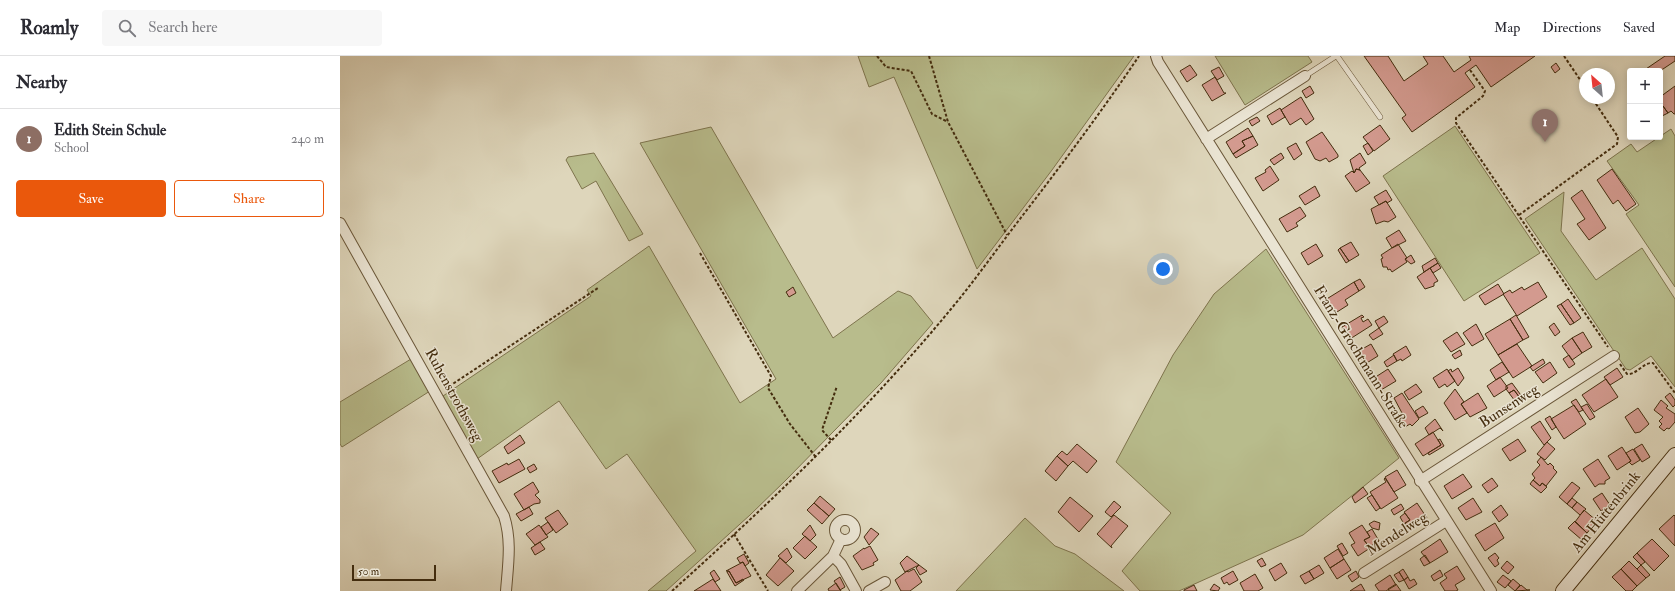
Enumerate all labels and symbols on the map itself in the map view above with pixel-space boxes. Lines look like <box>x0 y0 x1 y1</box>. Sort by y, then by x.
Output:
north arrow <box>1579 68 1615 104</box>
pin: 1 <box>1532 109 1558 142</box>
your location <box>1153 259 1173 279</box>
street label: Franz-Grochtmann-Straße <box>1309 282 1413 432</box>
street label: Ruhenstrothsweg <box>421 345 488 445</box>
street label: Bunsenweg <box>1476 379 1543 432</box>
street label: Am Hüttenbrink <box>1567 467 1645 557</box>
street label: Mendelweg <box>1363 507 1432 560</box>
scale bar <box>352 563 436 582</box>

